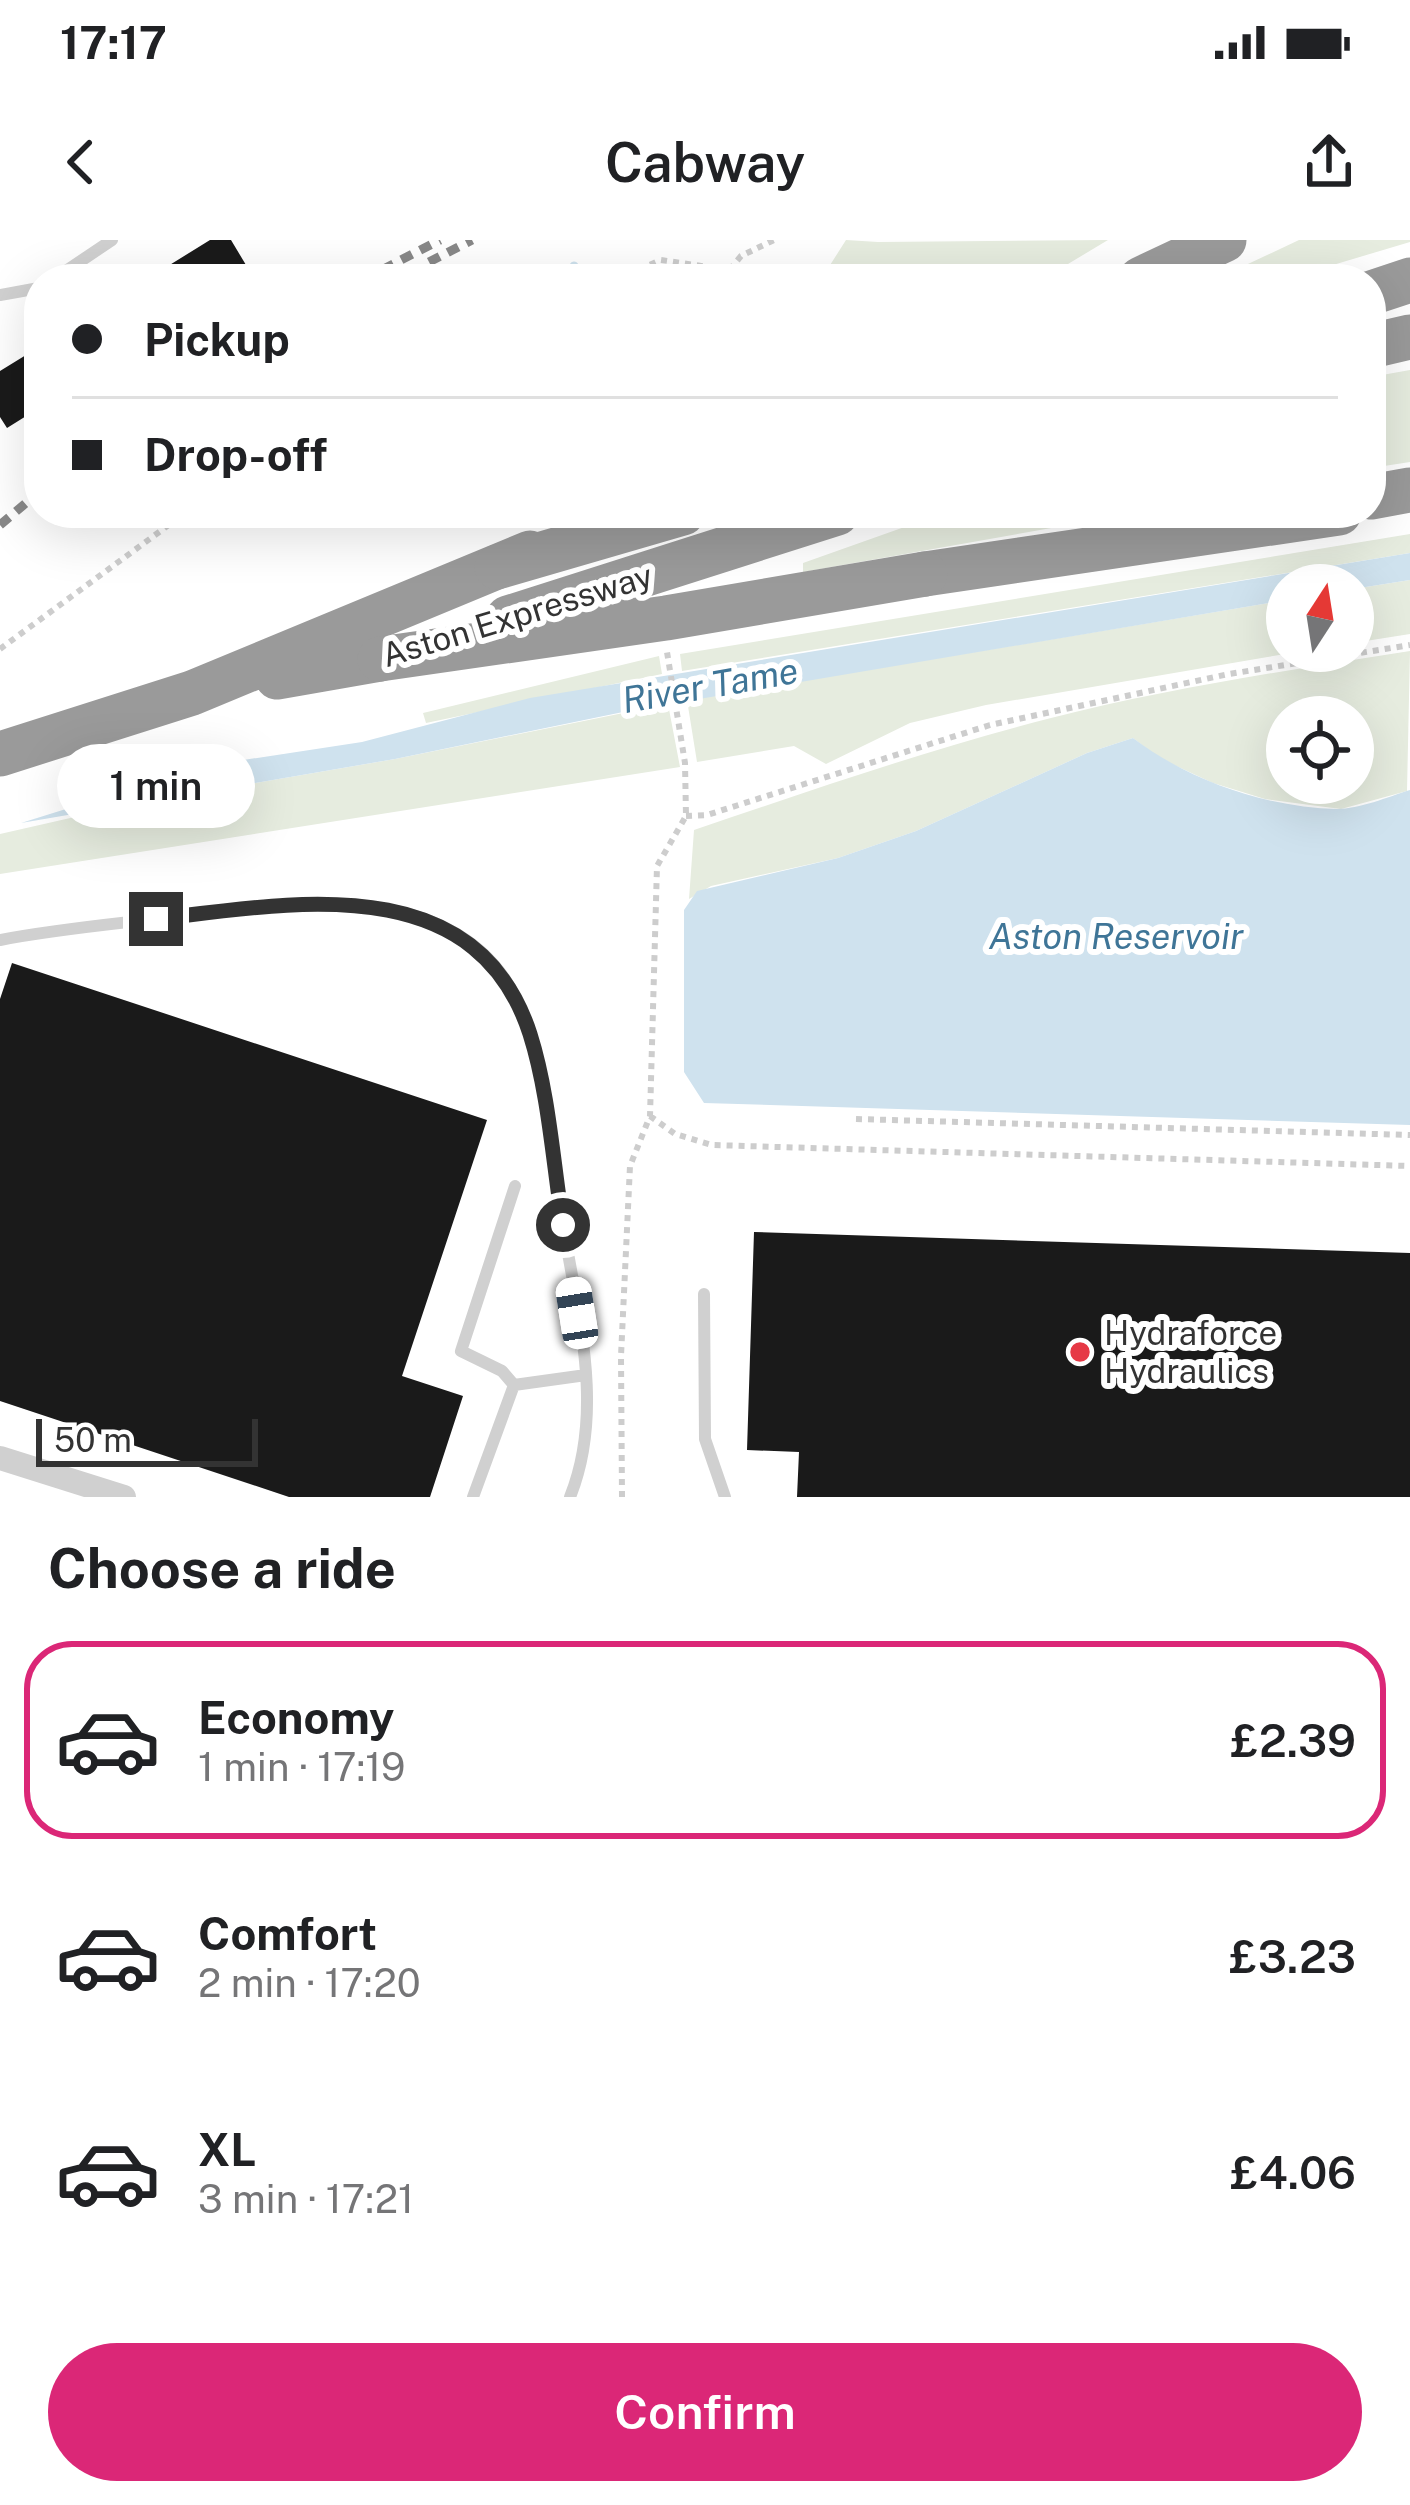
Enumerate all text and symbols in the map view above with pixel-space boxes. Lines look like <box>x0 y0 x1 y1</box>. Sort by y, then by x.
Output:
text: 17:17 <box>60 16 167 69</box>
icon: back <box>48 129 114 195</box>
icon: share <box>1296 129 1362 195</box>
text: Cabway <box>605 131 805 194</box>
text: Pickup <box>144 313 290 366</box>
text: Drop-off <box>144 428 327 481</box>
street label: Aston Expressway <box>377 556 657 674</box>
north arrow <box>1266 564 1374 672</box>
map controls <box>1266 564 1374 804</box>
water label: River Tame <box>619 649 801 721</box>
button: locate <box>1266 696 1374 804</box>
callout: 1 min <box>57 745 255 829</box>
text: 1 min <box>110 763 202 809</box>
route end <box>129 892 183 946</box>
water label: Aston Reservoir <box>988 915 1244 957</box>
route start <box>536 1198 590 1252</box>
car <box>554 1275 600 1351</box>
place label: Hydraforce Hydraulics <box>1104 1314 1277 1390</box>
marker: Hydraforce Hydraulics <box>1067 1339 1093 1365</box>
scale bar <box>36 1413 258 1466</box>
text: 50 m <box>54 1421 132 1459</box>
text: Choose a ride <box>48 1537 396 1600</box>
icon: car <box>54 1686 162 1794</box>
text: Economy <box>198 1691 394 1744</box>
text: £2.39 <box>1231 1714 1356 1767</box>
text: 1 min · 17:19 <box>198 1744 405 1790</box>
icon: car <box>54 1902 162 2010</box>
text: Comfort <box>198 1907 377 1960</box>
text: £3.23 <box>1229 1930 1356 1983</box>
text: 2 min · 17:20 <box>198 1960 421 2006</box>
icon: car <box>54 2118 162 2226</box>
text: XL <box>198 2123 256 2176</box>
text: £4.06 <box>1230 2146 1356 2199</box>
text: 3 min · 17:21 <box>198 2176 414 2222</box>
button: Confirm <box>48 2343 1362 2481</box>

